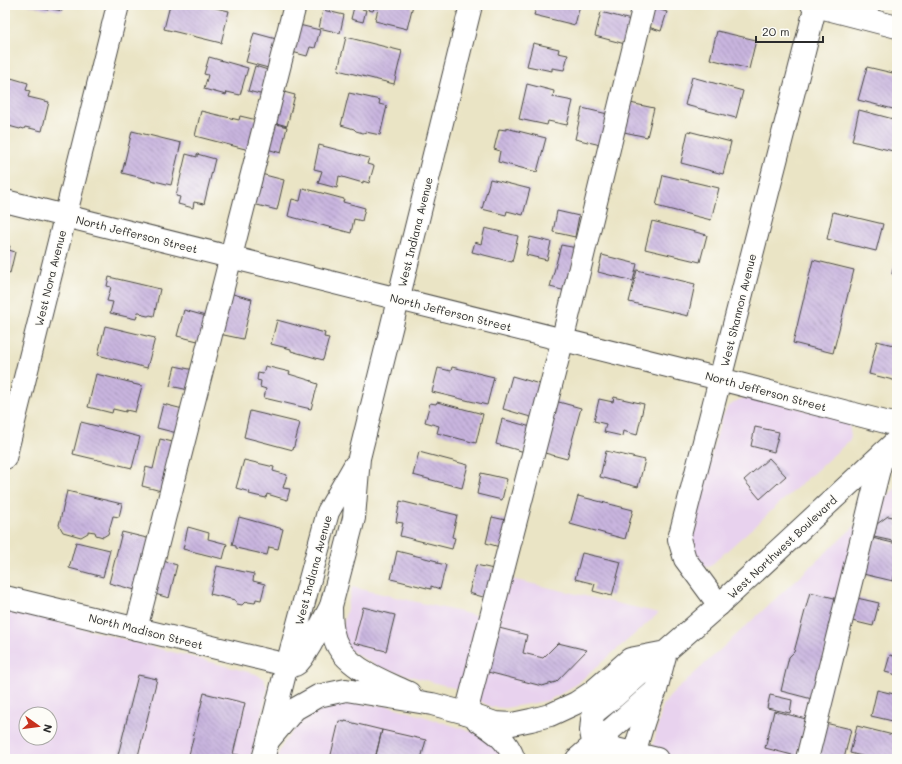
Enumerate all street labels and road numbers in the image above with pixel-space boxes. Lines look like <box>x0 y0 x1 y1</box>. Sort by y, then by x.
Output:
street label: West Indiana Avenue <box>394 175 436 289</box>
street label: North Jefferson Street <box>75 212 200 256</box>
street label: West Nora Avenue <box>31 228 69 328</box>
street label: West Shannon Avenue <box>717 252 759 368</box>
street label: North Jefferson Street <box>389 290 514 334</box>
street label: North Jefferson Street <box>704 368 828 414</box>
street label: West Northwest Boulevard <box>724 492 840 602</box>
street label: West Indiana Avenue <box>291 513 335 626</box>
street label: North Madison Street <box>87 610 205 652</box>

